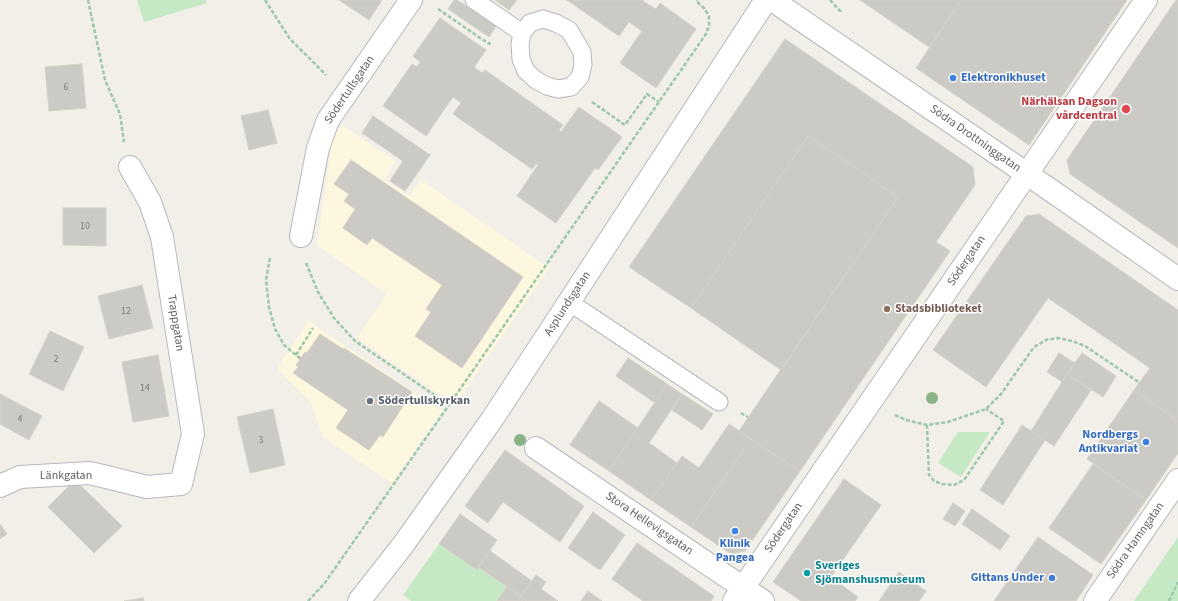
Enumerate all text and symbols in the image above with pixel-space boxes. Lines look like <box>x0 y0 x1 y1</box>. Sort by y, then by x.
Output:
street label: Södertullsgatan <box>322 53 378 127</box>
place label: Elektronikhuset <box>961 71 1046 85</box>
marker: Elektronikhuset <box>948 73 958 83</box>
house number: 6 <box>64 82 68 94</box>
place label: Närhälsan Dagson vårdcentral <box>1021 95 1117 123</box>
street label: Södra Drottninggatan <box>927 102 1023 176</box>
marker: Närhälsan Dagson vårdcentral <box>1120 103 1132 115</box>
house number: 10 <box>80 221 90 233</box>
street label: Södergatan <box>945 233 989 289</box>
street label: Asplundsgatan <box>542 269 594 339</box>
street label: Trappgatan <box>163 294 187 352</box>
place label: Stadsbiblioteket <box>895 302 982 316</box>
marker: Stadsbiblioteket <box>882 304 892 314</box>
house number: 12 <box>121 306 131 318</box>
house number: 2 <box>54 354 58 366</box>
house number: 14 <box>140 383 150 395</box>
place label: Södertullskyrkan <box>378 394 470 408</box>
marker: Södertullskyrkan <box>365 396 375 406</box>
house number: 4 <box>18 414 22 426</box>
place label: Nordbergs Antikvariat <box>1079 428 1138 456</box>
house number: 3 <box>259 435 263 447</box>
marker: Nordbergs Antikvariat <box>1141 437 1151 447</box>
street label: Länkgatan <box>40 469 92 483</box>
street label: Stora Hellevigsgatan <box>602 489 696 559</box>
street label: Södergatan <box>762 500 806 556</box>
street label: Södra Hamngatan <box>1104 500 1168 582</box>
marker: Klinik Pangea <box>730 526 740 536</box>
place label: Klinik Pangea <box>716 537 754 565</box>
place label: Sveriges Sjömanshusmuseum <box>815 559 925 587</box>
marker: Sveriges Sjömanshusmuseum <box>802 568 812 578</box>
place label: Gittans Under <box>971 571 1044 585</box>
marker: Gittans Under <box>1047 573 1057 583</box>

